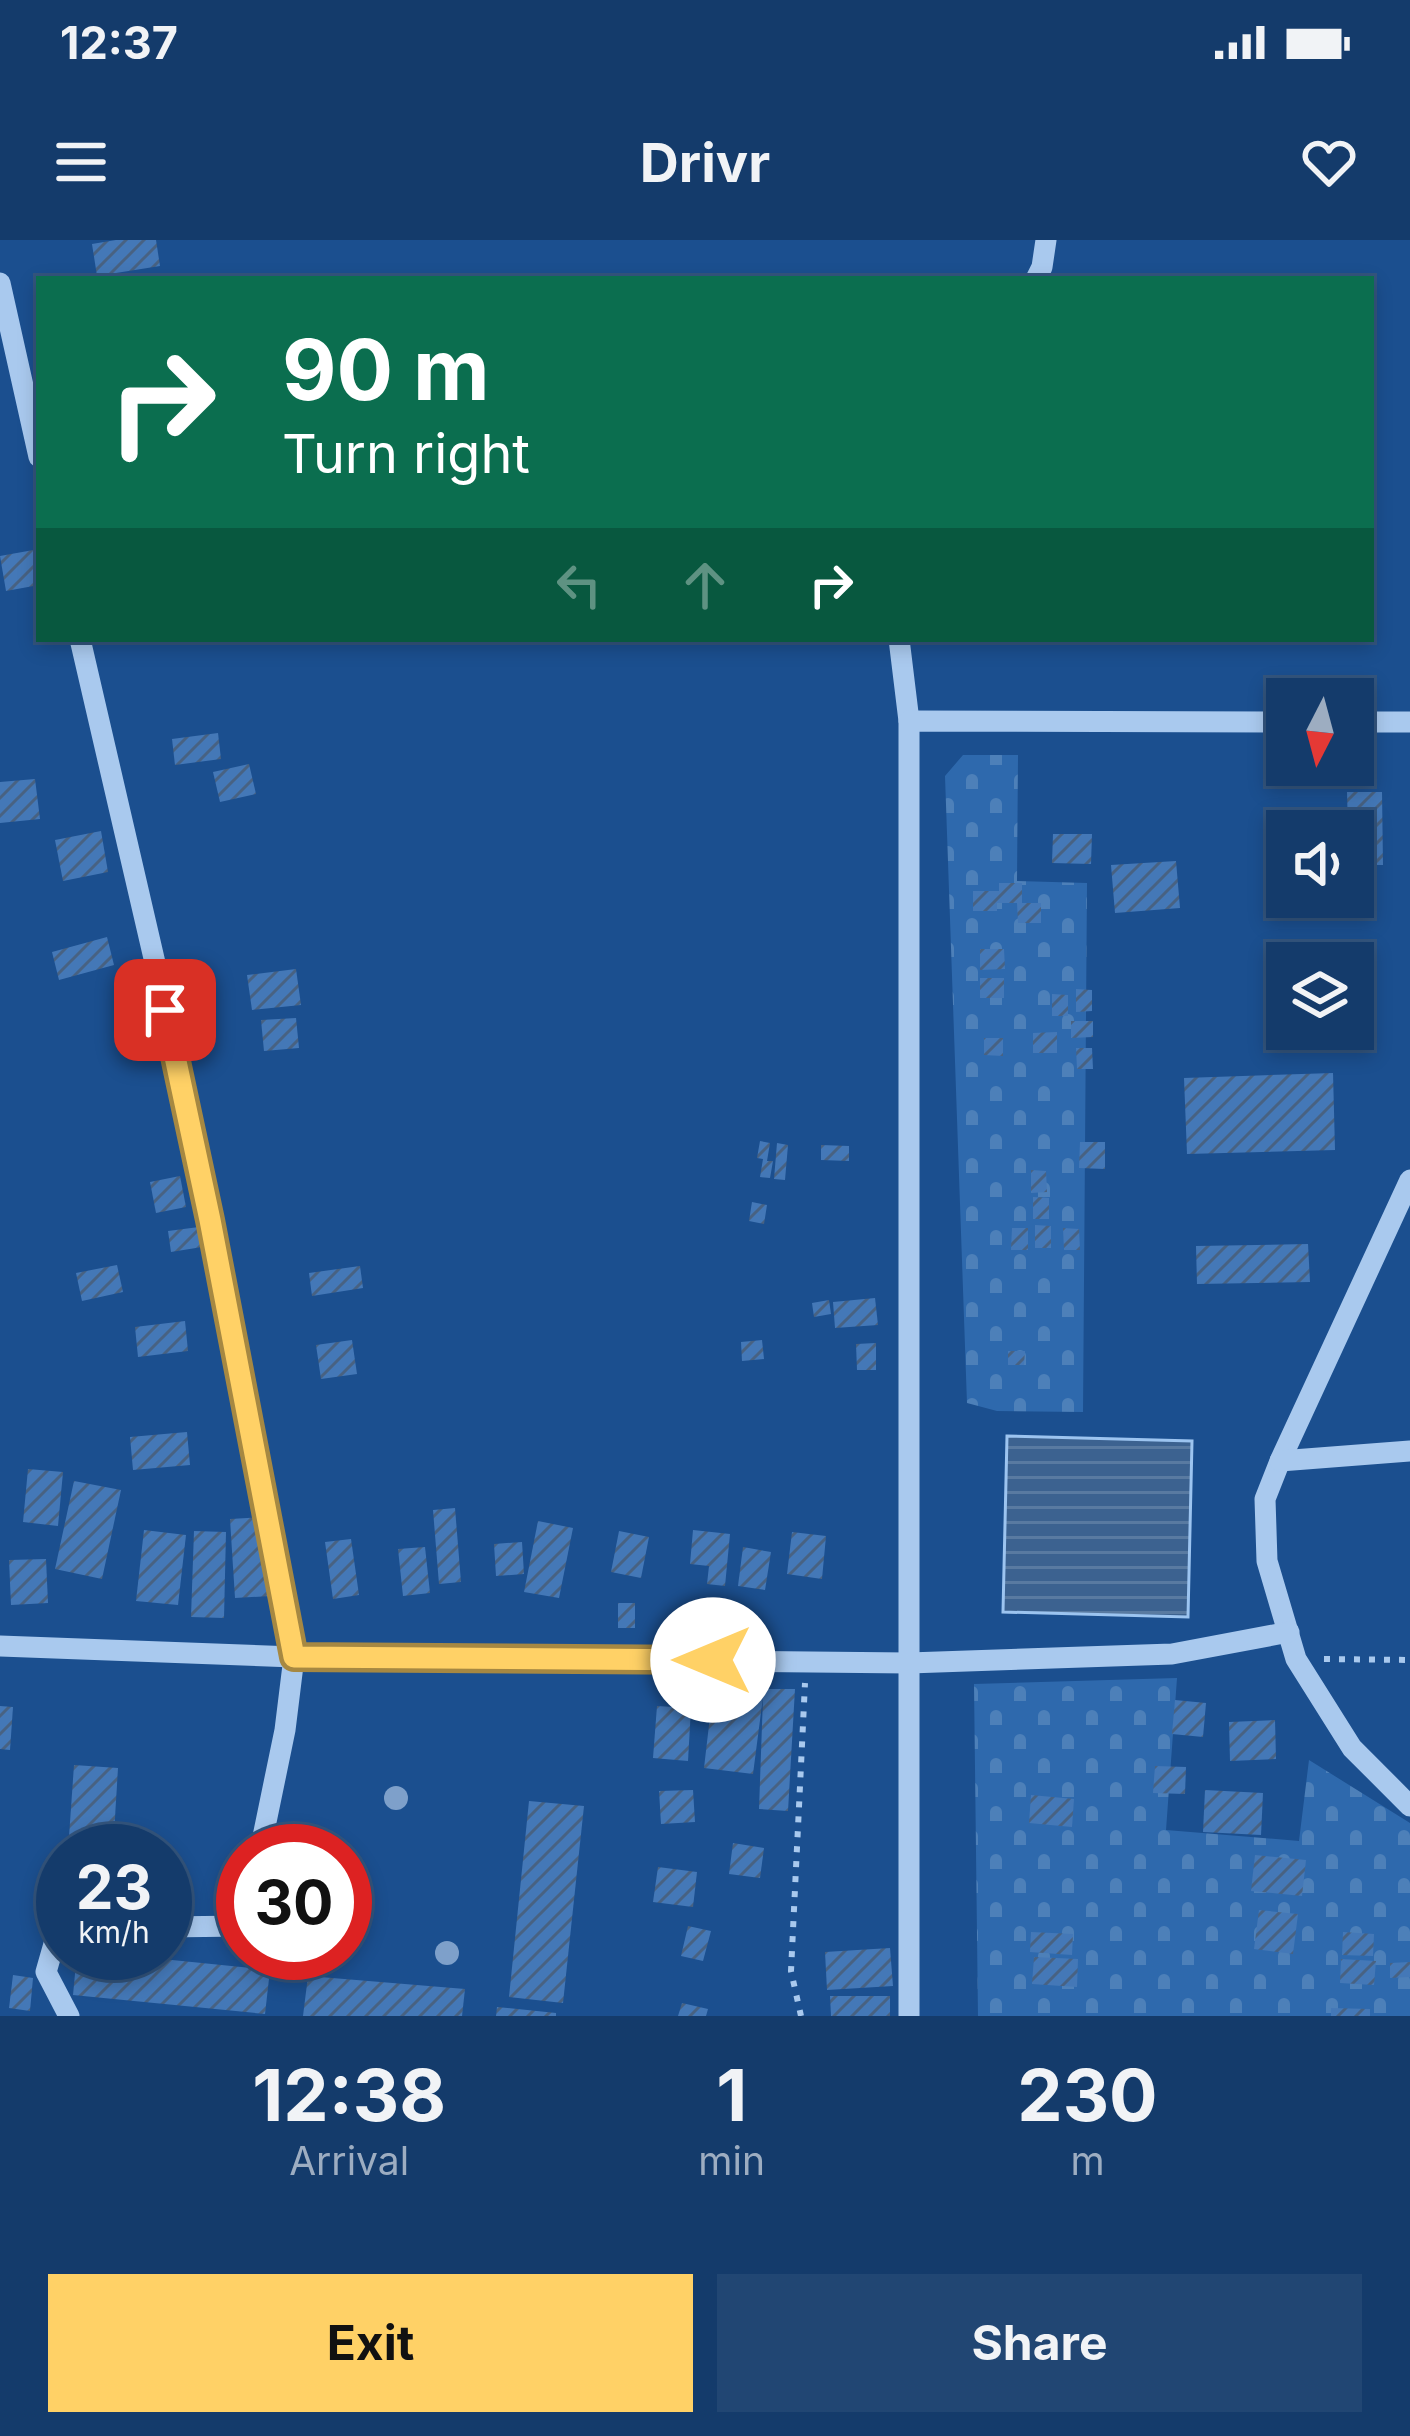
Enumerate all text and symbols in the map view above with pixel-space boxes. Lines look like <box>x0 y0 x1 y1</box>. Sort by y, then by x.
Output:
text: 12:37 <box>60 15 178 70</box>
icon: menu <box>48 129 114 195</box>
icon: heart <box>1296 129 1362 195</box>
text: Drivr <box>640 130 770 195</box>
text: 90 m <box>282 319 490 420</box>
icon: right <box>84 324 240 480</box>
text: Turn right <box>282 421 530 486</box>
icon: left <box>546 552 612 618</box>
icon: ahead <box>672 552 738 618</box>
icon: right <box>798 552 864 618</box>
north arrow <box>1266 678 1374 786</box>
map controls <box>1266 678 1374 1050</box>
button: sound <box>1266 810 1374 918</box>
button: layers <box>1266 942 1374 1050</box>
pin <box>114 959 216 1061</box>
icon: arrive <box>132 977 198 1043</box>
position arrow <box>650 1597 776 1723</box>
speed limit sign: 30 <box>216 1824 372 1980</box>
text: 23 <box>76 1851 152 1923</box>
text: km/h <box>78 1914 150 1950</box>
text: 12:38 <box>252 2051 446 2138</box>
text: 1 <box>716 2051 747 2138</box>
text: 230 <box>1017 2051 1158 2138</box>
text: Arrival <box>289 2137 409 2184</box>
text: min <box>698 2137 765 2184</box>
text: m <box>1070 2137 1105 2184</box>
button: Exit <box>48 2274 693 2412</box>
button: Share <box>717 2274 1362 2412</box>

